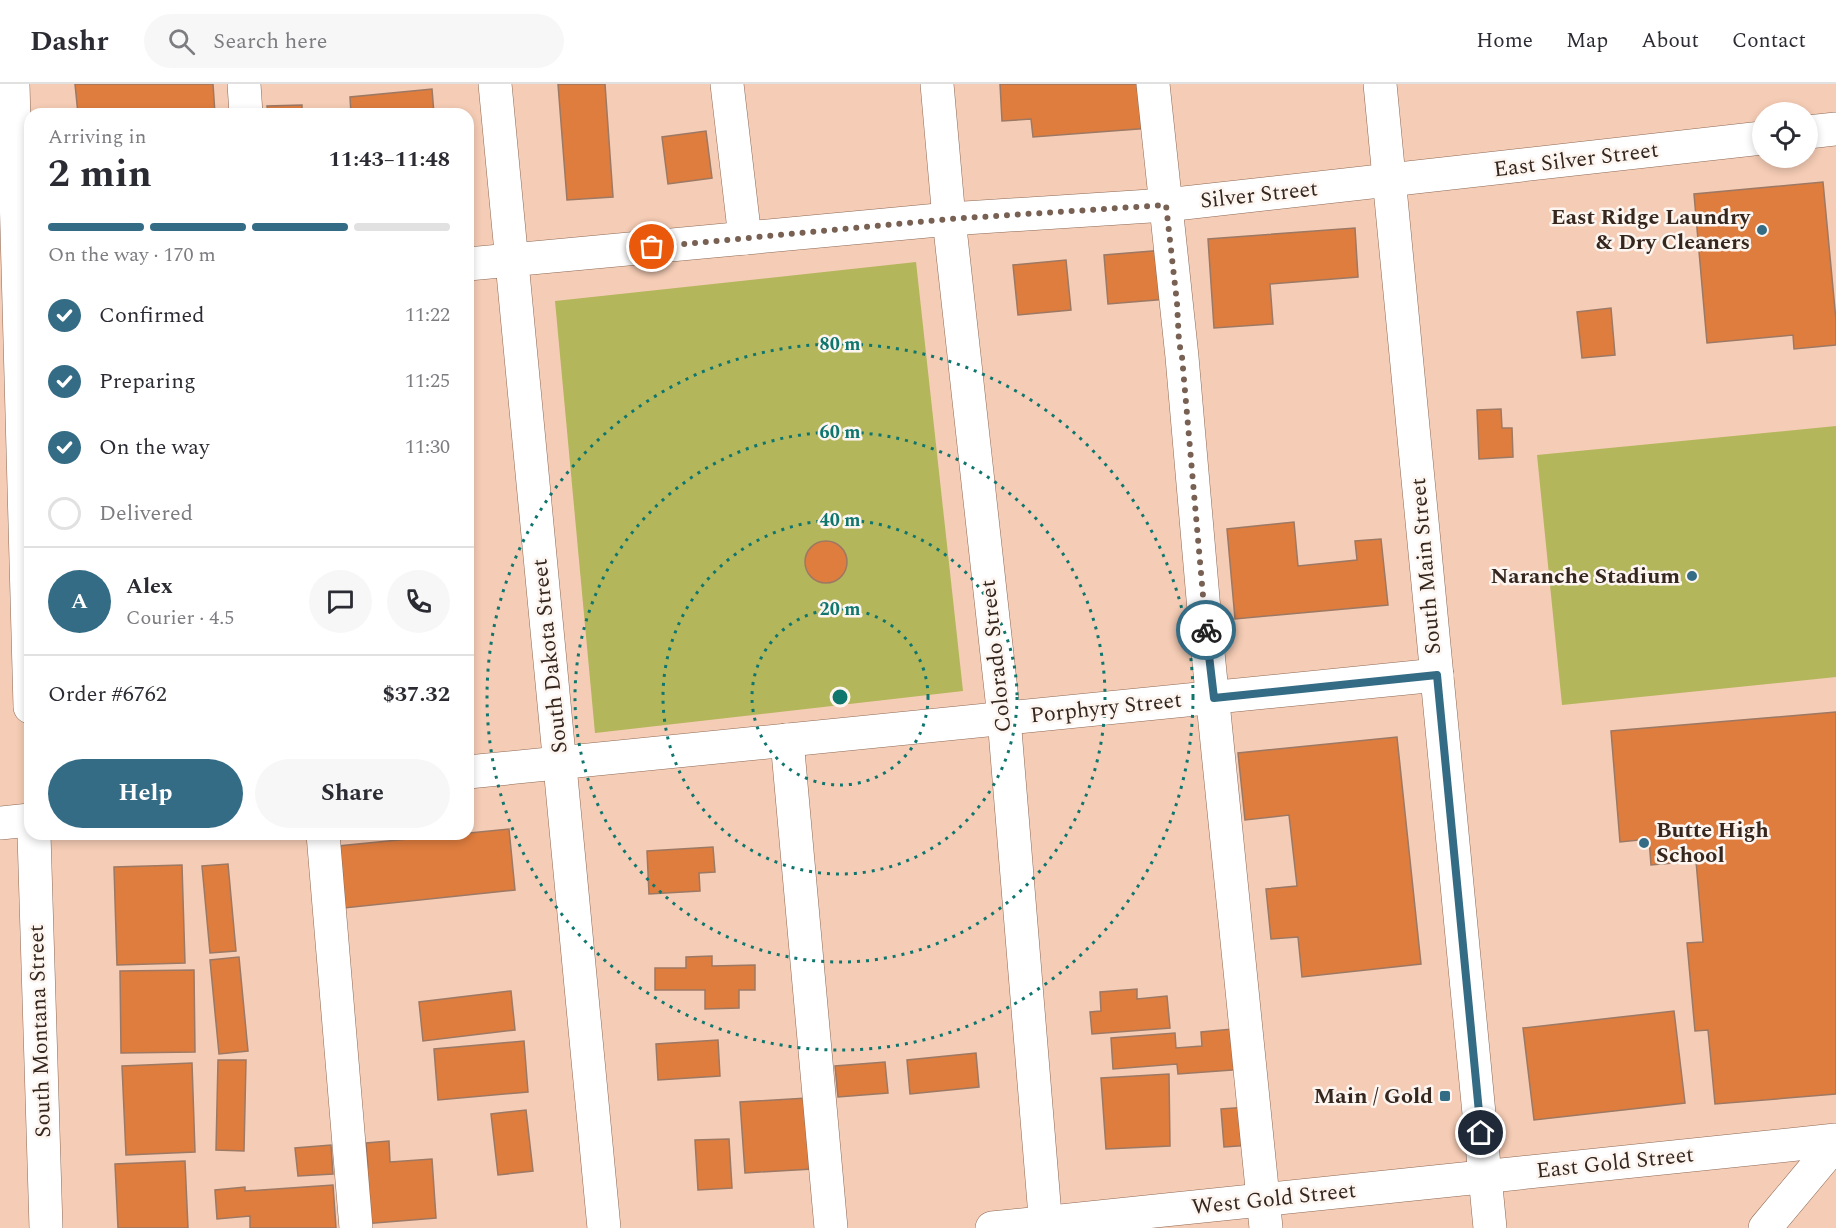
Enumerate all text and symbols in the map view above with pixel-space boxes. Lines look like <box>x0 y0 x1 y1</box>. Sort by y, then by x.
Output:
search box <box>144 14 564 68</box>
text: Dashr <box>30 20 108 63</box>
icon: search <box>165 25 198 58</box>
text: Search here <box>213 25 327 58</box>
text: Home <box>1476 25 1533 57</box>
text: Map <box>1566 25 1608 57</box>
text: About <box>1641 25 1699 57</box>
text: Contact <box>1732 25 1806 57</box>
map controls <box>1752 102 1818 168</box>
button: locate <box>1752 102 1818 168</box>
text: Arriving in <box>48 122 146 152</box>
street label: East Silver Street <box>1492 133 1661 186</box>
text: 11:43–11:48 <box>328 143 450 176</box>
text: 2 min <box>48 145 152 204</box>
street label: Silver Street <box>1198 172 1320 218</box>
place label: East Ridge Laundry & Dry Cleaners <box>1551 201 1752 259</box>
pin <box>626 221 677 272</box>
marker: East Ridge Laundry & Dry Cleaners <box>1755 223 1769 237</box>
icon: bag <box>635 230 668 263</box>
text: On the way · 170 m <box>48 240 216 270</box>
icon: check <box>48 299 81 332</box>
text: Confirmed <box>99 299 205 332</box>
text: 11:22 <box>405 300 450 330</box>
text: 80 m <box>820 331 860 358</box>
icon: check <box>48 365 81 398</box>
text: Preparing <box>99 365 196 398</box>
text: 11:25 <box>405 366 450 396</box>
text: 60 m <box>820 419 860 446</box>
icon: check <box>48 431 81 464</box>
text: On the way <box>99 431 210 464</box>
text: 11:30 <box>405 432 450 462</box>
street label: South Main Street <box>1402 476 1450 656</box>
text: Delivered <box>99 497 193 530</box>
text: 40 m <box>820 507 860 534</box>
street label: South Dakota Street <box>523 557 577 755</box>
place label: Naranche Stadium <box>1490 560 1680 593</box>
marker: Naranche Stadium <box>1685 569 1699 583</box>
text: Alex <box>126 570 173 603</box>
button: chat <box>309 570 372 633</box>
button: phone <box>387 570 450 633</box>
street label: Colorado Street <box>972 578 1020 734</box>
text: A <box>71 585 88 618</box>
text: 20 m <box>820 596 860 623</box>
courier <box>1176 600 1236 660</box>
text: Courier · 4.5 <box>126 603 234 633</box>
icon: bike <box>1190 614 1223 647</box>
text: Order #6762 <box>48 678 167 711</box>
text: $37.32 <box>382 678 450 711</box>
street label: Porphyry Street <box>1029 684 1184 732</box>
centre of rings <box>830 687 850 707</box>
button: Help <box>48 759 243 828</box>
button: Share <box>255 759 450 828</box>
place label: Butte High School <box>1656 814 1769 872</box>
marker: Butte High School <box>1637 836 1651 850</box>
street label: South Montana Street <box>20 924 60 1138</box>
place label: Main / Gold <box>1313 1080 1433 1113</box>
marker: Main / Gold <box>1438 1089 1452 1103</box>
pin <box>1455 1107 1506 1158</box>
icon: home <box>1464 1116 1497 1149</box>
street label: East Gold Street <box>1534 1138 1696 1188</box>
street label: West Gold Street <box>1190 1174 1358 1224</box>

